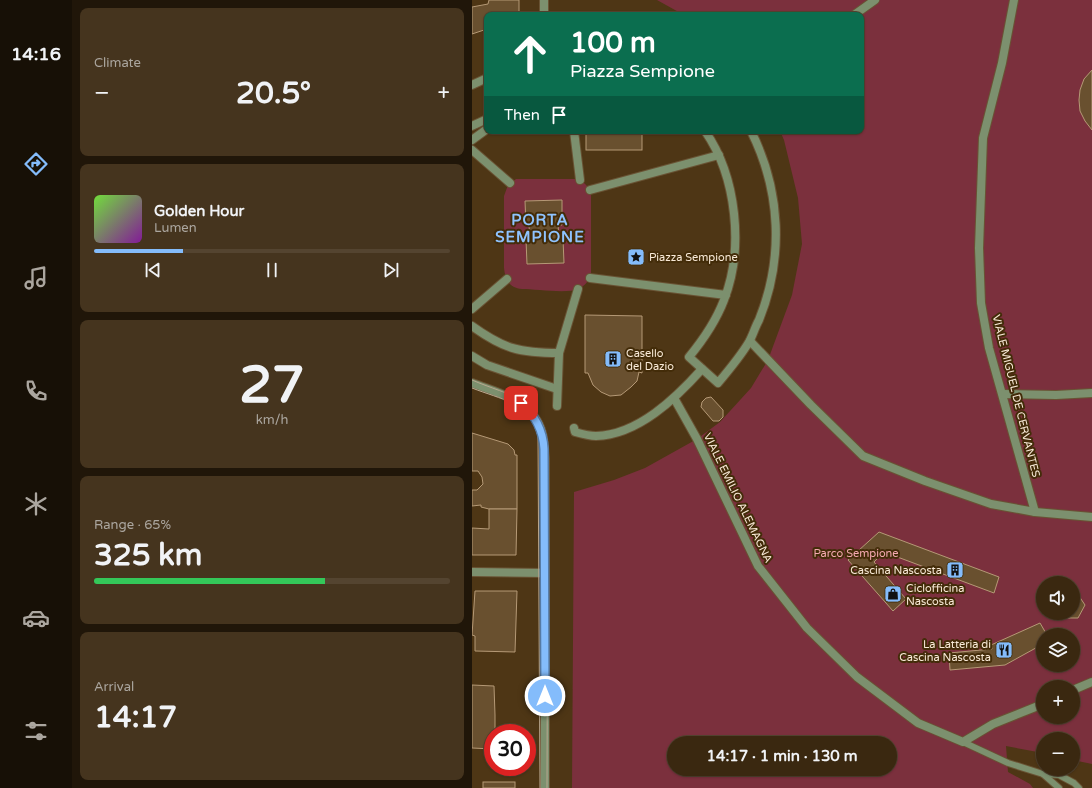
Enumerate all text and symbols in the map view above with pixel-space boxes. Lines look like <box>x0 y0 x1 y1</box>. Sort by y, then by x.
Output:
text: 100 m <box>570 26 656 60</box>
icon: ahead <box>504 28 556 80</box>
text: 14:16 <box>11 43 61 65</box>
text: Climate <box>94 55 141 71</box>
text: Piazza Sempione <box>570 60 715 82</box>
text: 20.5° <box>236 75 311 112</box>
text: − <box>94 80 110 106</box>
text: + <box>438 80 450 106</box>
icon: arrive <box>548 104 570 126</box>
text: Then <box>504 106 540 124</box>
icon: directions <box>22 150 50 178</box>
text: Golden Hour <box>154 202 244 220</box>
district label: PORTA SEMPIONE <box>495 211 585 246</box>
text: Lumen <box>154 220 197 236</box>
place icon: Piazza Sempione <box>626 247 646 267</box>
place label: Piazza Sempione <box>649 251 738 264</box>
icon: previous <box>142 259 164 281</box>
icon: pause <box>261 259 283 281</box>
icon: next <box>380 259 402 281</box>
icon: music <box>22 264 50 292</box>
street label: VIALE MIGUEL DE CERVANTES <box>989 313 1043 479</box>
place label: Casello del Dazio <box>626 347 674 373</box>
building icon: Casello del Dazio <box>603 349 623 369</box>
text: 27 <box>239 354 305 417</box>
icon: phone <box>22 377 50 405</box>
pin <box>504 386 538 420</box>
icon: arrive <box>510 392 532 414</box>
text: km/h <box>256 412 288 428</box>
street label: VIALE EMILIO ALEMAGNA <box>701 431 775 565</box>
icon: climate <box>22 490 50 518</box>
text: Range · 65% <box>94 517 171 533</box>
text: 325 km <box>94 537 202 574</box>
park label: Parco Sempione <box>813 547 899 560</box>
building icon: Cascina Nascosta <box>945 560 965 580</box>
place label: Cascina Nascosta <box>850 564 942 577</box>
map controls <box>1036 576 1080 776</box>
button: sound <box>1036 576 1080 620</box>
place label: Ciclofficina Nascosta <box>906 582 964 608</box>
shop icon: Ciclofficina Nascosta <box>883 584 903 604</box>
icon: car <box>22 604 50 632</box>
button: layers <box>1036 628 1080 672</box>
place label: La Latteria di Cascina Nascosta <box>899 638 991 664</box>
restaurant icon: La Latteria di Cascina Nascosta <box>994 640 1014 660</box>
position arrow <box>524 675 566 717</box>
text: Arrival <box>94 679 134 695</box>
button: + <box>1036 680 1080 724</box>
text: 14:17 <box>94 699 177 736</box>
icon: filters <box>22 717 50 745</box>
speed limit sign: 30 <box>484 724 536 776</box>
button: − <box>1036 732 1080 776</box>
text: 14:17 · 1 min · 130 m <box>707 747 857 765</box>

